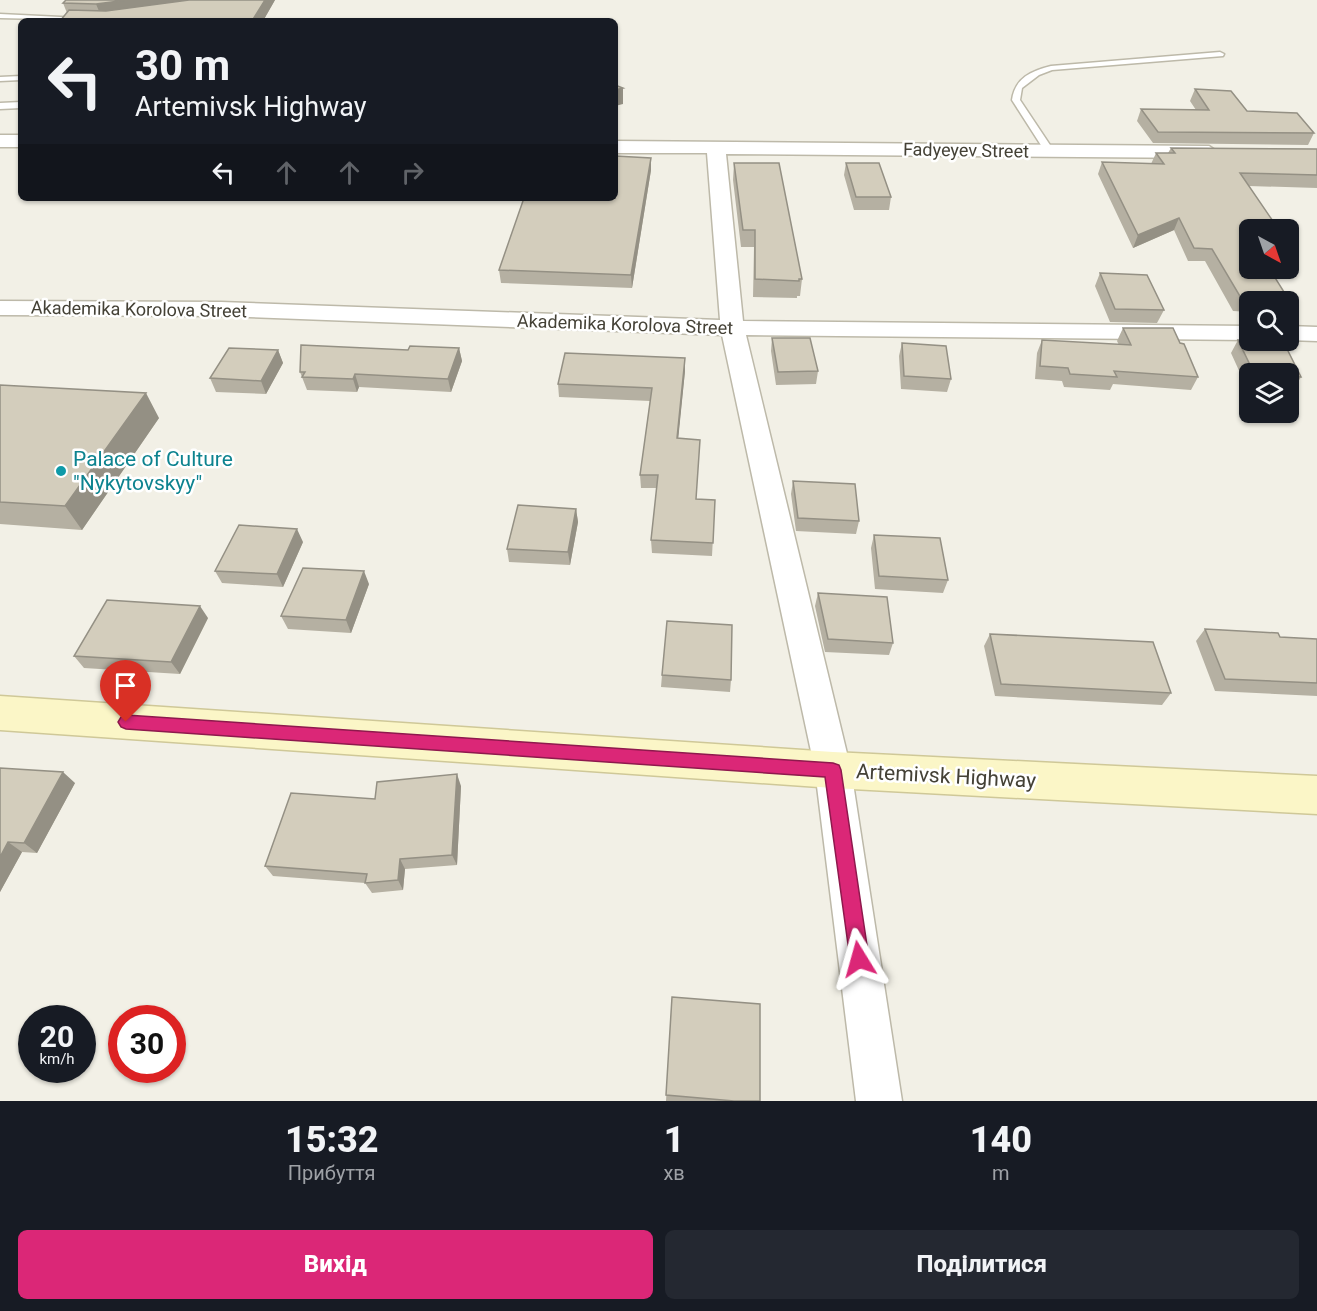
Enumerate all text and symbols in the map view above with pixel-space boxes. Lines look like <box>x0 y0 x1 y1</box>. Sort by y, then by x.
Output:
text: 30 m <box>135 41 230 90</box>
icon: left <box>36 42 114 120</box>
text: Artemivsk Highway <box>135 91 367 123</box>
street label: Fadyeyev Street <box>903 138 1029 162</box>
icon: left <box>207 156 240 189</box>
icon: ahead <box>270 156 303 189</box>
icon: ahead <box>333 156 366 189</box>
icon: right <box>396 156 429 189</box>
north arrow <box>1239 219 1299 279</box>
map controls <box>1239 219 1299 423</box>
button: search <box>1239 291 1299 351</box>
street label: Akademika Korolova Street <box>31 297 247 321</box>
street label: Akademika Korolova Street <box>517 310 734 338</box>
button: layers <box>1239 363 1299 423</box>
place label: Palace of Culture "Nykytovskyy" <box>73 447 233 495</box>
marker: Palace of Culture "Nykytovskyy" <box>54 464 68 478</box>
pin <box>100 660 151 722</box>
icon: arrive <box>109 669 142 702</box>
street label: Artemivsk Highway <box>855 759 1037 793</box>
position arrow <box>827 927 891 991</box>
speed limit sign: 30 <box>108 1005 186 1083</box>
text: 20 <box>40 1019 74 1054</box>
text: km/h <box>39 1050 75 1068</box>
text: 15:32 <box>285 1119 378 1161</box>
text: 1 <box>664 1119 684 1161</box>
text: 140 <box>970 1119 1032 1161</box>
text: Прибуття <box>288 1161 376 1185</box>
text: хв <box>663 1161 685 1185</box>
text: m <box>992 1161 1010 1185</box>
button: Вихід <box>18 1230 653 1299</box>
button: Поділитися <box>665 1230 1299 1299</box>

